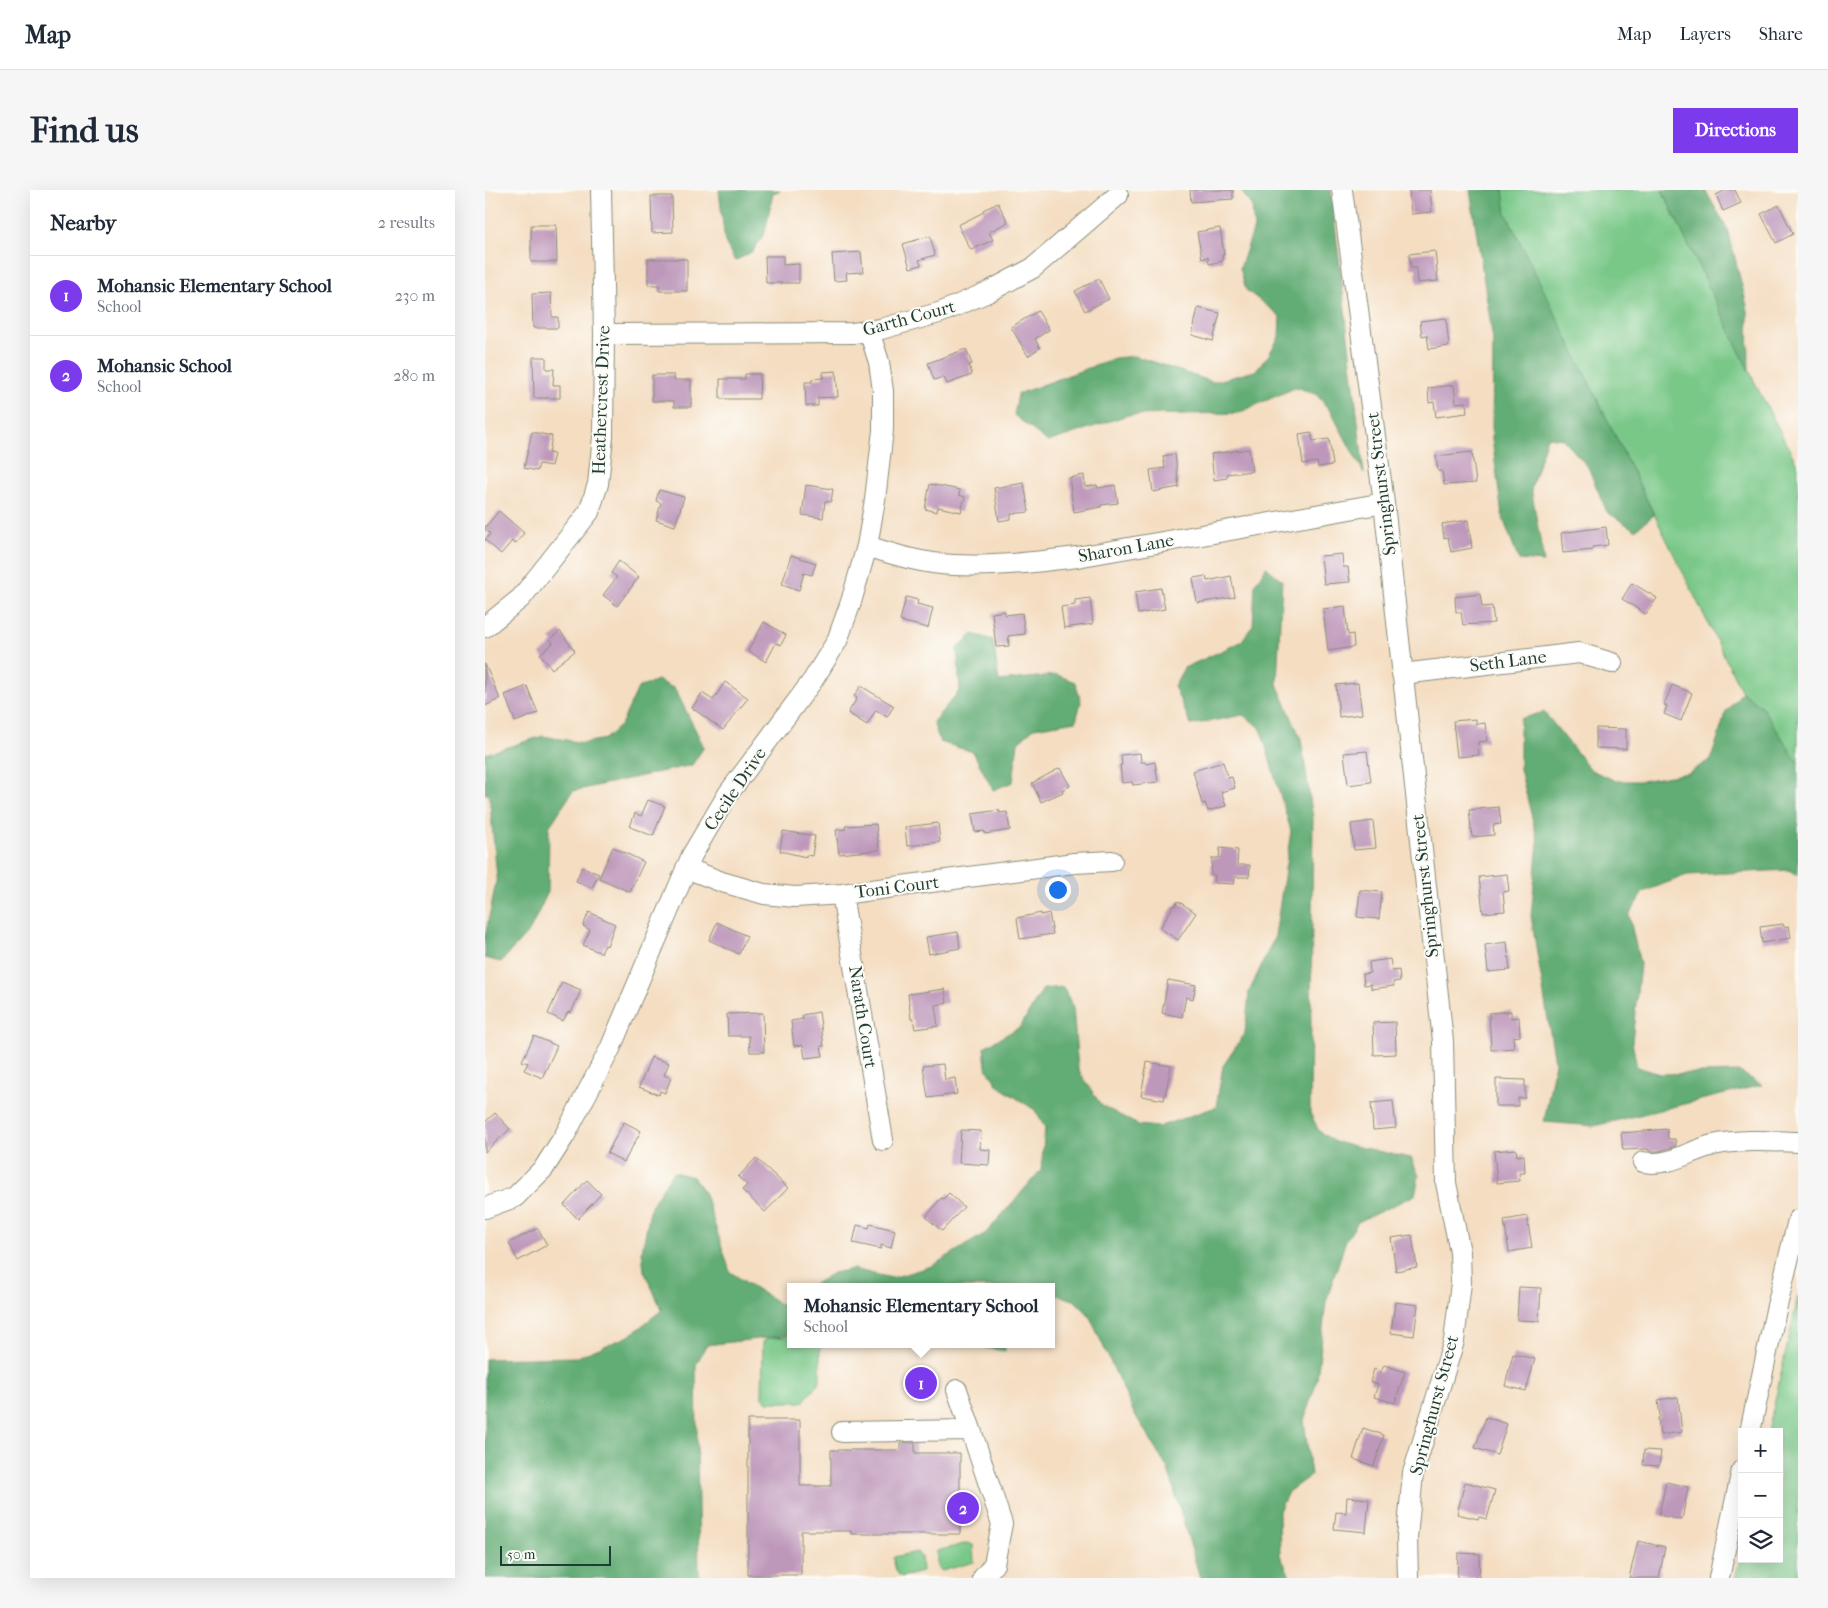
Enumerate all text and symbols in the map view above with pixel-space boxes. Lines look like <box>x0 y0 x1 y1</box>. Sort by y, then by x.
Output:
text: Map <box>25 21 71 49</box>
text: Map <box>1617 24 1651 45</box>
text: Layers <box>1679 24 1731 45</box>
text: Share <box>1759 24 1803 45</box>
button: Directions <box>1673 108 1798 153</box>
text: Find us <box>30 110 139 151</box>
text: Nearby <box>50 211 116 235</box>
text: 2 results <box>378 213 435 232</box>
text: Mohansic Elementary School <box>97 275 332 297</box>
text: 1 <box>63 286 69 305</box>
text: 230 m <box>395 286 435 305</box>
street label: Garth Court <box>861 296 958 341</box>
text: School <box>97 297 142 316</box>
street label: Heathercrest Drive <box>588 325 615 475</box>
text: Mohansic School <box>97 355 232 377</box>
text: 2 <box>62 366 70 385</box>
text: 280 m <box>393 366 435 385</box>
text: School <box>97 377 142 396</box>
street label: Springhurst Street <box>1362 411 1401 557</box>
street label: Sharon Lane <box>1076 530 1176 567</box>
street label: Seth Lane <box>1469 646 1548 677</box>
street label: Cecile Drive <box>700 744 771 835</box>
street label: Springhurst Street <box>1407 813 1443 959</box>
street label: Toni Court <box>854 872 941 903</box>
your location <box>1045 877 1071 903</box>
street label: Narath Court <box>844 964 881 1070</box>
popup <box>787 1283 1055 1348</box>
text: Mohansic Elementary School <box>803 1295 1039 1317</box>
text: School <box>803 1317 848 1336</box>
street label: Springhurst Street <box>1406 1332 1463 1477</box>
pin: 1 <box>905 1364 937 1402</box>
map controls <box>1738 1428 1783 1563</box>
button: + <box>1738 1428 1783 1473</box>
button: − <box>1738 1473 1783 1518</box>
pin: 2 <box>947 1489 979 1527</box>
button: layers <box>1738 1518 1783 1563</box>
scale bar <box>500 1543 611 1566</box>
text: 50 m <box>507 1546 535 1563</box>

